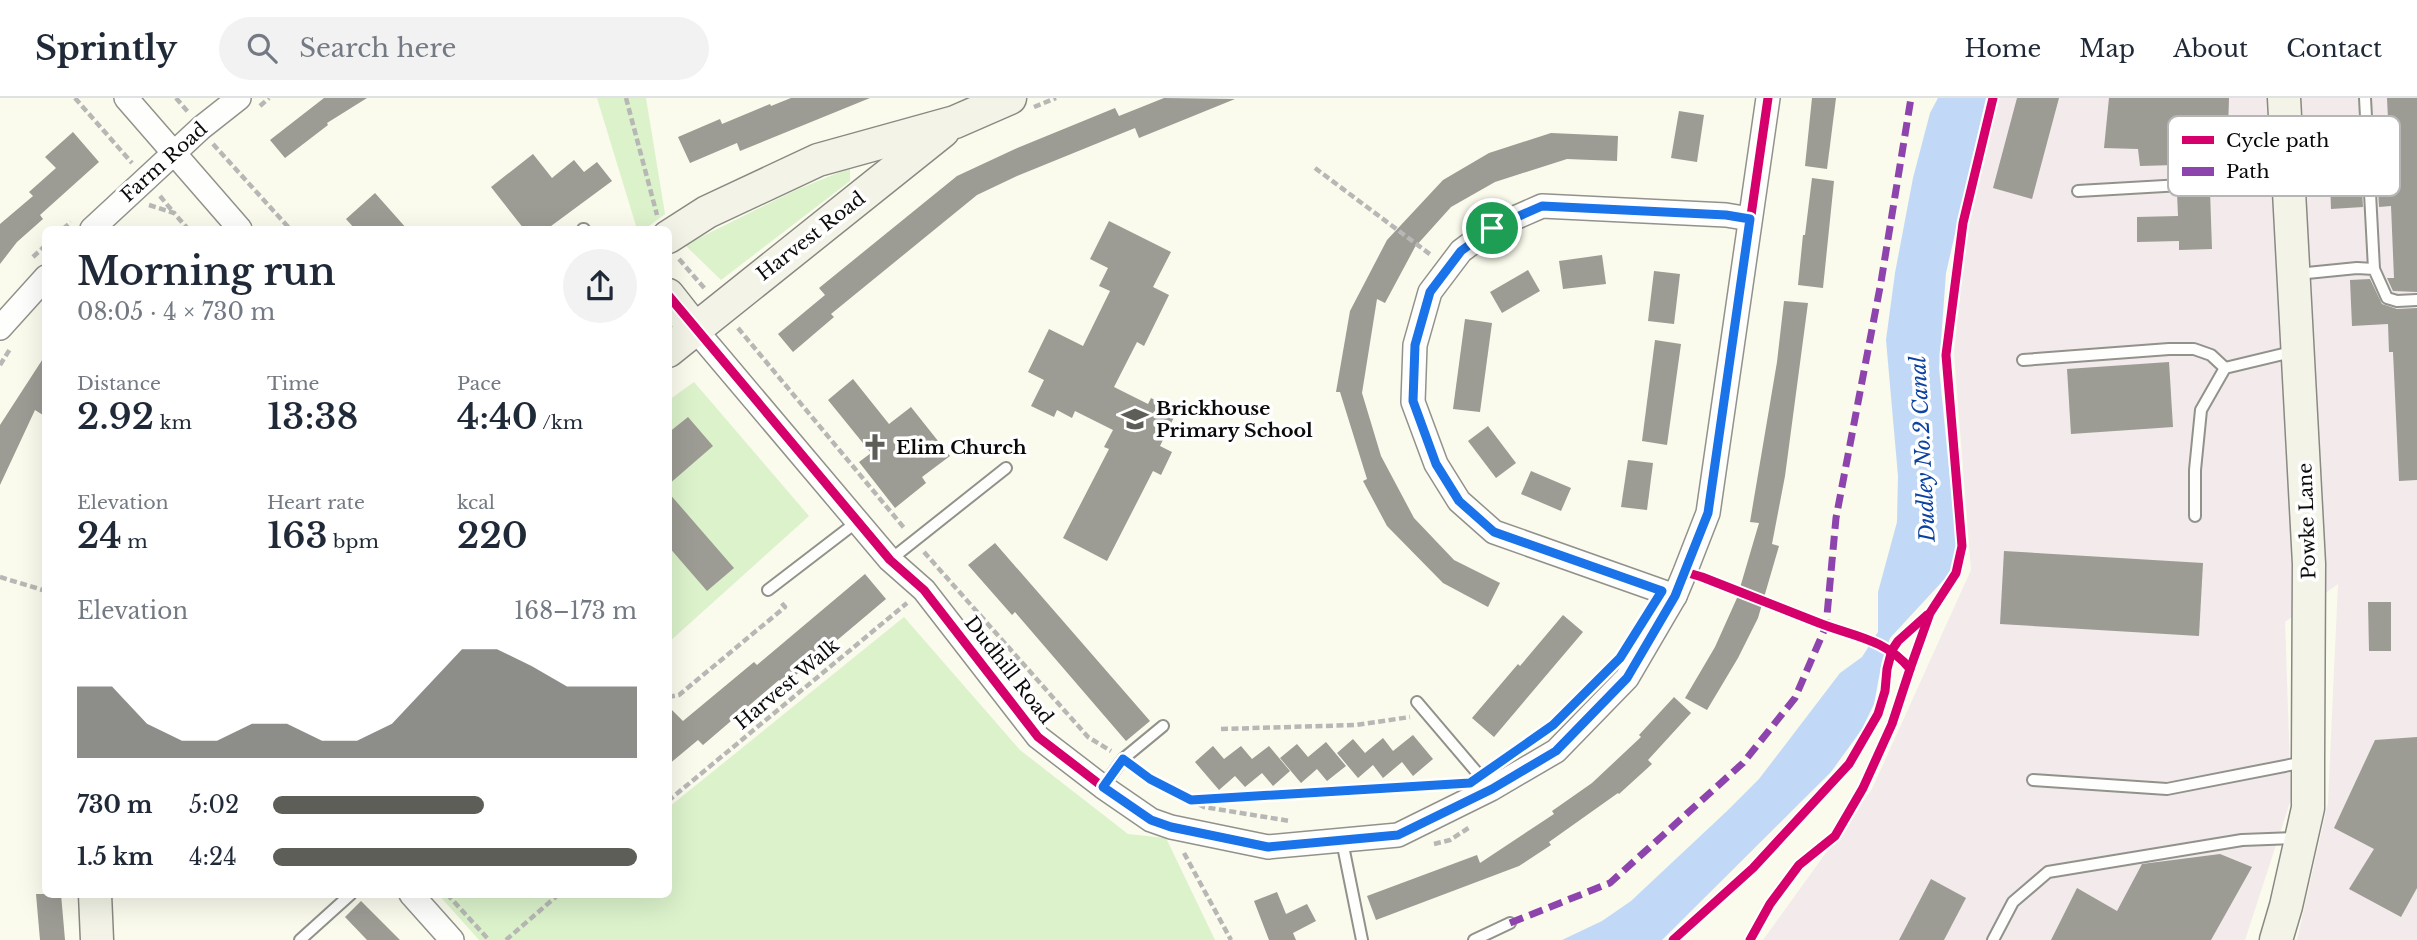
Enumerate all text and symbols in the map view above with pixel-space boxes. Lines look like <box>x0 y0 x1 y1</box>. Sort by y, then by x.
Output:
search box <box>219 17 709 80</box>
text: Sprintly <box>35 28 177 69</box>
icon: search <box>243 29 281 67</box>
text: Search here <box>299 32 456 64</box>
text: Home <box>1965 34 2041 63</box>
text: Map <box>2079 34 2135 63</box>
text: About <box>2173 34 2248 63</box>
text: Contact <box>2286 34 2382 63</box>
legend <box>2168 116 2400 196</box>
street label: Farm Road <box>116 117 212 207</box>
text: Cycle path <box>2226 129 2329 152</box>
text: Path <box>2226 160 2270 183</box>
street label: Harvest Road <box>752 186 870 285</box>
pin <box>1462 198 1522 258</box>
icon: arrive <box>1473 209 1511 247</box>
text: Morning run <box>77 248 336 295</box>
button: share <box>563 249 637 323</box>
text: 08:05 · 4 × 730 m <box>77 298 275 326</box>
water label: Dudley No.2 Canal <box>1905 355 1941 544</box>
text: Distance <box>77 372 161 395</box>
text: Time <box>267 372 319 395</box>
text: Pace <box>457 372 501 395</box>
text: 2.92 <box>77 395 154 438</box>
text: 13:38 <box>267 395 358 438</box>
text: 4:40 <box>457 395 538 438</box>
place label: Brickhouse Primary School <box>1156 397 1313 442</box>
school or university icon: Brickhouse Primary School <box>1120 404 1150 434</box>
text: km <box>154 411 192 434</box>
text: /km <box>538 411 583 434</box>
church icon: Elim Church <box>860 432 890 462</box>
place label: Elim Church <box>896 436 1027 459</box>
street label: Powke Lane <box>2293 462 2321 580</box>
text: Elevation <box>77 491 169 514</box>
text: Heart rate <box>267 491 365 514</box>
text: kcal <box>457 491 495 514</box>
text: 24 <box>77 514 122 557</box>
text: 163 <box>267 514 328 557</box>
text: 220 <box>457 514 528 557</box>
text: m <box>122 530 148 553</box>
text: bpm <box>328 530 379 553</box>
text: Elevation <box>77 597 188 625</box>
text: 168–173 m <box>514 597 637 625</box>
street label: Dudhill Road <box>960 612 1058 729</box>
street label: Harvest Walk <box>730 634 844 734</box>
text: 730 m <box>77 791 152 819</box>
text: 5:02 <box>189 791 239 819</box>
text: 1.5 km <box>77 843 154 871</box>
text: 4:24 <box>189 843 237 871</box>

